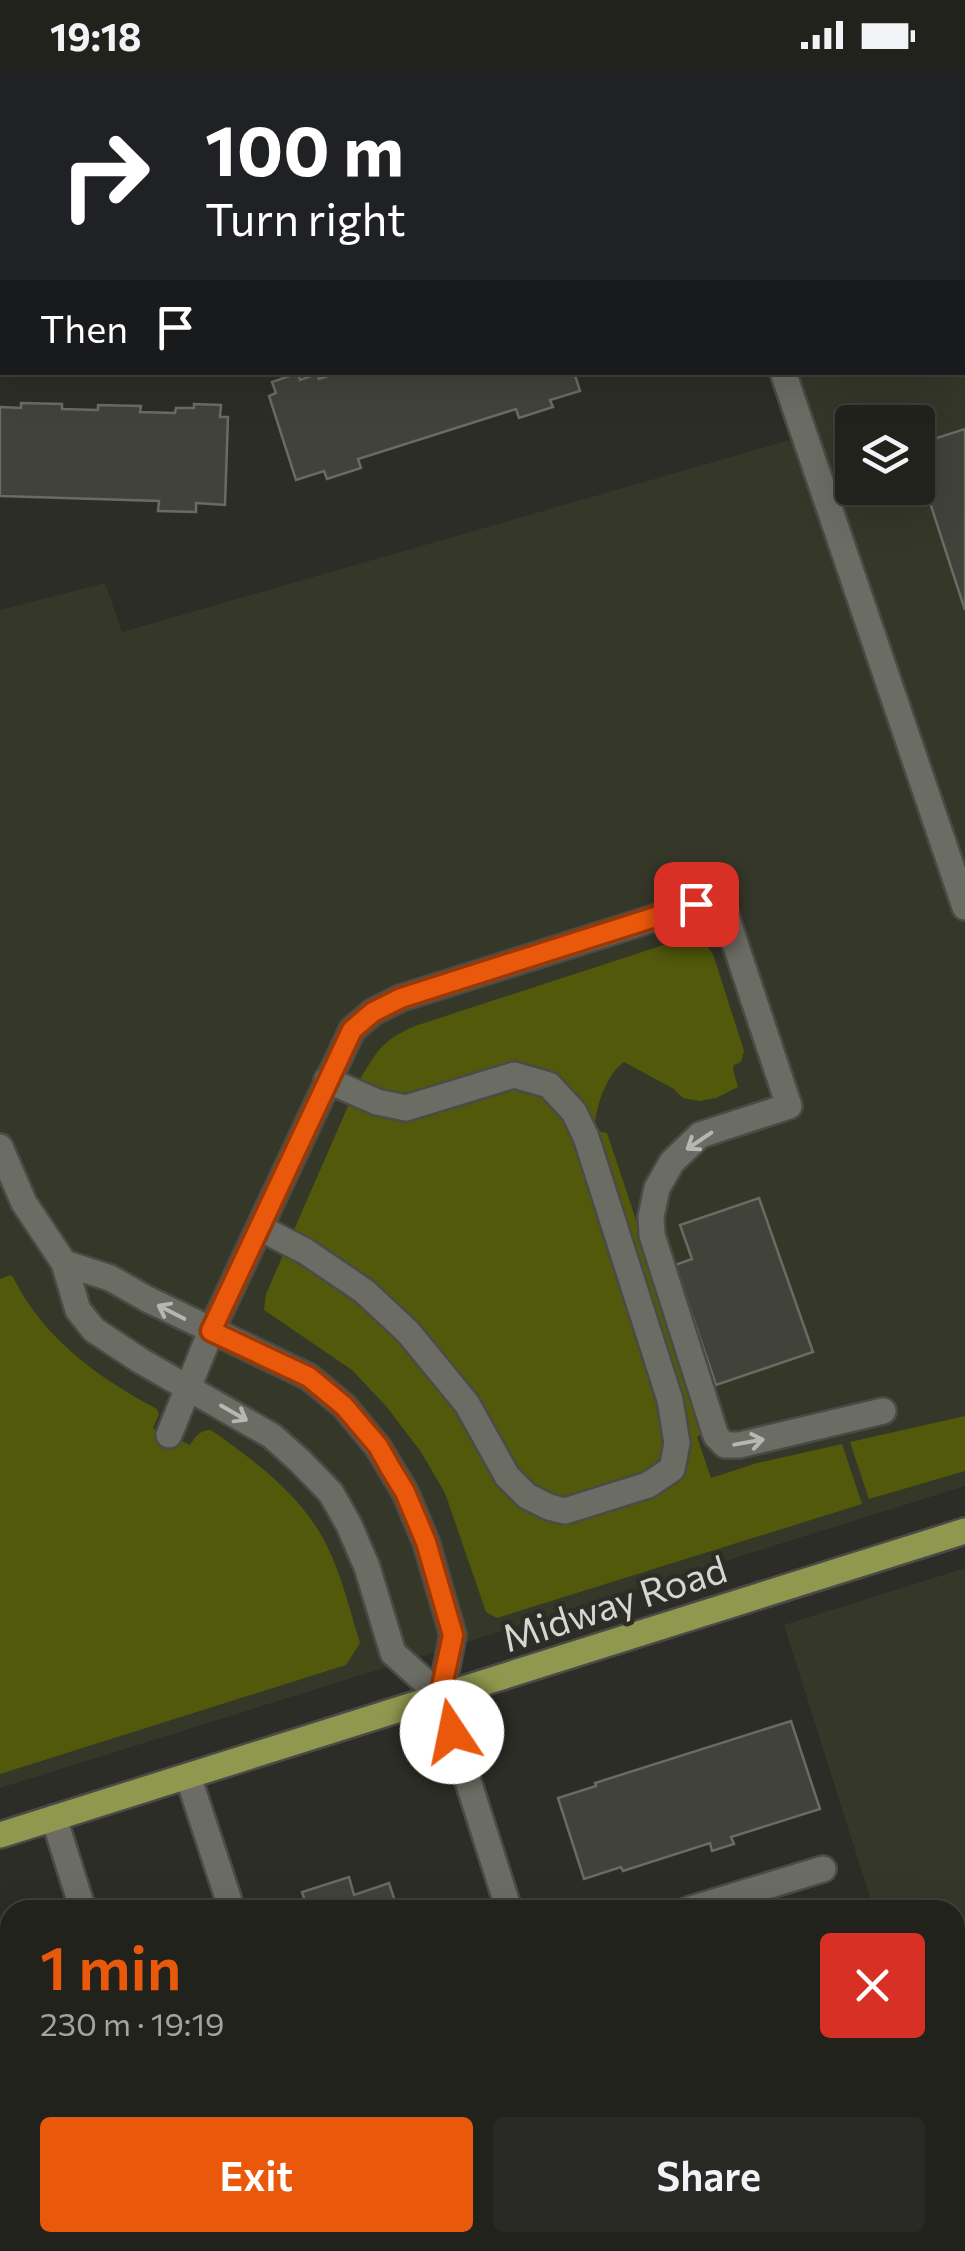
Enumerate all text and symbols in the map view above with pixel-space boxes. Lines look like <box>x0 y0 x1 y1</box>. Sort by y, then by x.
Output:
text: 19:18 <box>50 12 141 59</box>
text: 100 m <box>205 105 404 190</box>
icon: right <box>40 110 170 240</box>
text: Turn right <box>205 190 406 245</box>
icon: arrive <box>148 300 203 355</box>
text: Then <box>40 304 128 351</box>
map controls <box>835 405 935 505</box>
button: layers <box>835 405 935 505</box>
pin <box>654 862 739 947</box>
icon: arrive <box>669 877 724 932</box>
one-way arrow <box>685 1130 713 1151</box>
one-way arrow <box>157 1301 187 1320</box>
one-way arrow <box>219 1403 248 1423</box>
one-way arrow <box>732 1432 765 1451</box>
street label: Midway Road <box>496 1544 732 1660</box>
position arrow <box>400 1680 504 1784</box>
text: 1 min <box>40 1929 181 2002</box>
button: close <box>820 1933 925 2038</box>
text: 230 m · 19:19 <box>40 2003 225 2043</box>
button: Exit <box>40 2117 473 2232</box>
button: Share <box>493 2117 925 2232</box>

